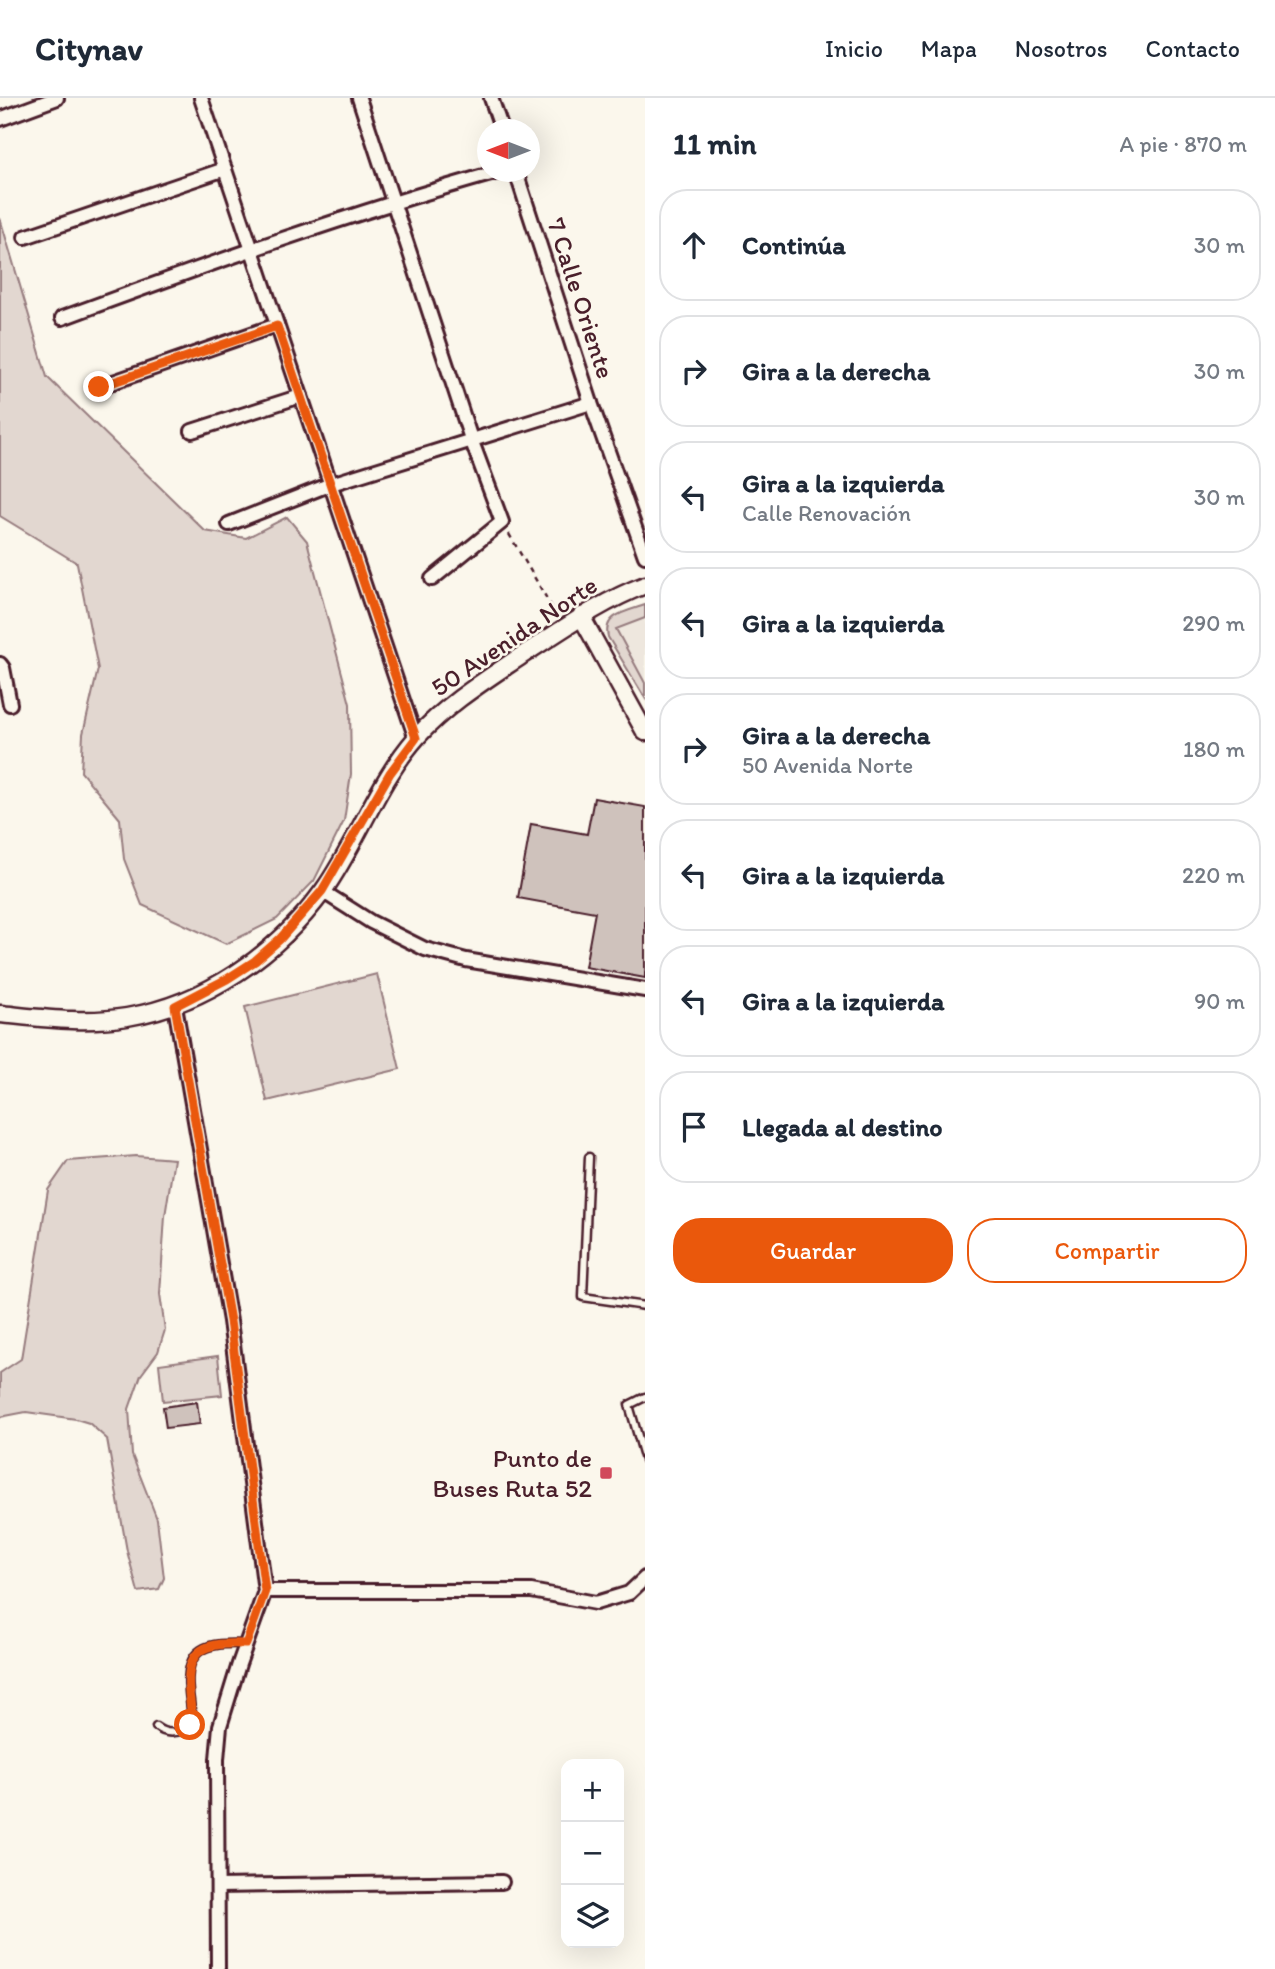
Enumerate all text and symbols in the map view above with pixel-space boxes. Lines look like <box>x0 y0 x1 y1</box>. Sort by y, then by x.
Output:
text: Citynav <box>35 29 143 68</box>
text: Inicio <box>825 34 883 63</box>
text: Mapa <box>921 34 977 63</box>
text: Nosotros <box>1015 34 1107 63</box>
text: Contacto <box>1145 34 1240 63</box>
north arrow <box>477 119 540 182</box>
text: 11 min <box>673 125 757 162</box>
text: A pie · 870 m <box>1120 130 1247 158</box>
street label: 7 Calle Oriente <box>540 214 622 382</box>
icon: ahead <box>675 226 713 264</box>
text: Continúa <box>742 229 846 261</box>
text: 30 m <box>1194 231 1245 259</box>
icon: right <box>675 352 713 390</box>
text: Gira a la derecha <box>742 355 930 387</box>
text: 30 m <box>1194 357 1245 385</box>
route end <box>83 371 114 402</box>
text: Gira a la izquierda <box>742 467 945 499</box>
icon: left <box>675 478 713 516</box>
text: 30 m <box>1194 483 1245 511</box>
text: Calle Renovación <box>742 499 911 527</box>
street label: 50 Avenida Norte <box>425 569 603 703</box>
icon: left <box>675 604 713 642</box>
text: Gira a la izquierda <box>742 607 945 639</box>
text: 290 m <box>1182 609 1245 637</box>
text: Gira a la derecha <box>742 719 930 751</box>
icon: right <box>675 730 713 768</box>
text: 180 m <box>1183 735 1245 763</box>
text: 50 Avenida Norte <box>742 751 913 779</box>
icon: left <box>675 856 713 894</box>
text: Gira a la izquierda <box>742 859 945 891</box>
text: 220 m <box>1182 861 1245 889</box>
icon: left <box>675 982 713 1020</box>
text: Gira a la izquierda <box>742 985 945 1017</box>
text: 90 m <box>1194 987 1245 1015</box>
icon: arrive <box>675 1108 713 1146</box>
text: Llegada al destino <box>742 1111 943 1143</box>
button: Guardar <box>673 1218 953 1283</box>
button: Compartir <box>967 1218 1247 1283</box>
place label: Punto de Buses Ruta 52 <box>432 1442 592 1504</box>
marker: Punto de Buses Ruta 52 <box>598 1465 614 1481</box>
route start <box>174 1709 205 1740</box>
map controls <box>561 1759 624 1948</box>
button: + <box>561 1759 624 1822</box>
button: − <box>561 1822 624 1885</box>
button: layers <box>561 1885 624 1948</box>

